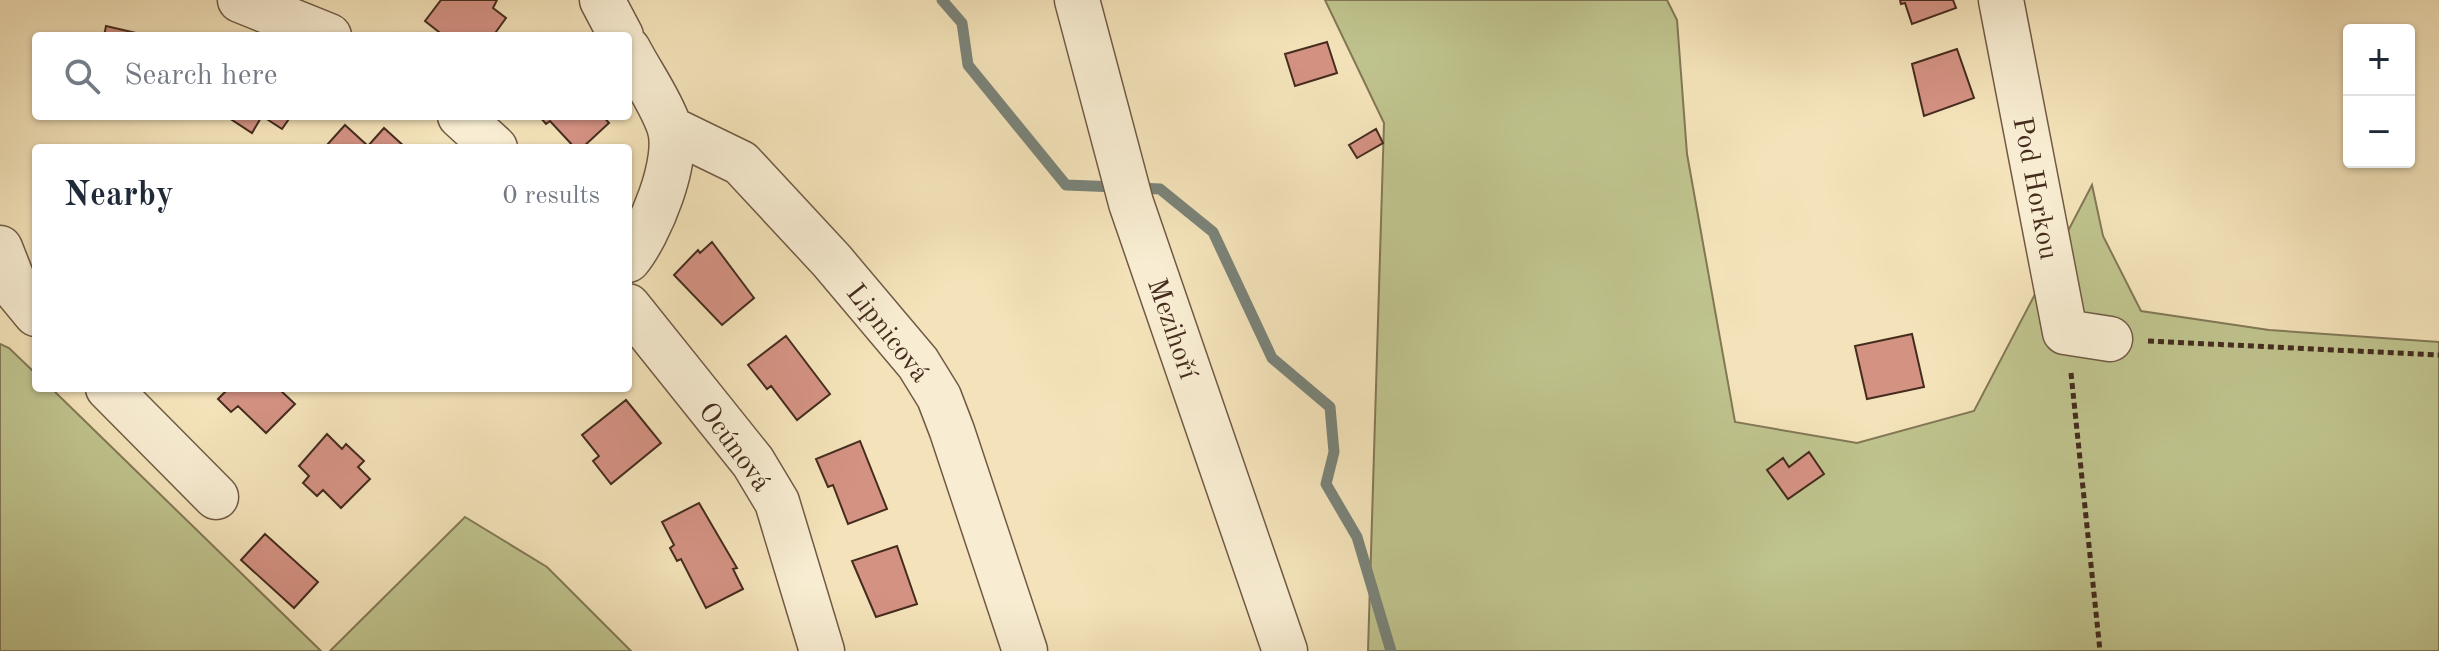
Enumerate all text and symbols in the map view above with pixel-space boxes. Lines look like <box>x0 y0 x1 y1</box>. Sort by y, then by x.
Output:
map controls <box>2343 24 2415 168</box>
button: + <box>2343 24 2415 96</box>
search box <box>32 32 632 120</box>
icon: search <box>60 54 104 98</box>
text: Search here <box>124 61 278 91</box>
button: − <box>2343 96 2415 168</box>
street label: Pod Horkou <box>2007 115 2062 262</box>
text: Nearby <box>64 179 174 213</box>
text: 0 results <box>502 183 600 209</box>
street label: Mezihoří <box>1141 275 1202 383</box>
street label: Lipnicová <box>840 279 934 388</box>
street label: Ocúnová <box>692 398 775 498</box>

